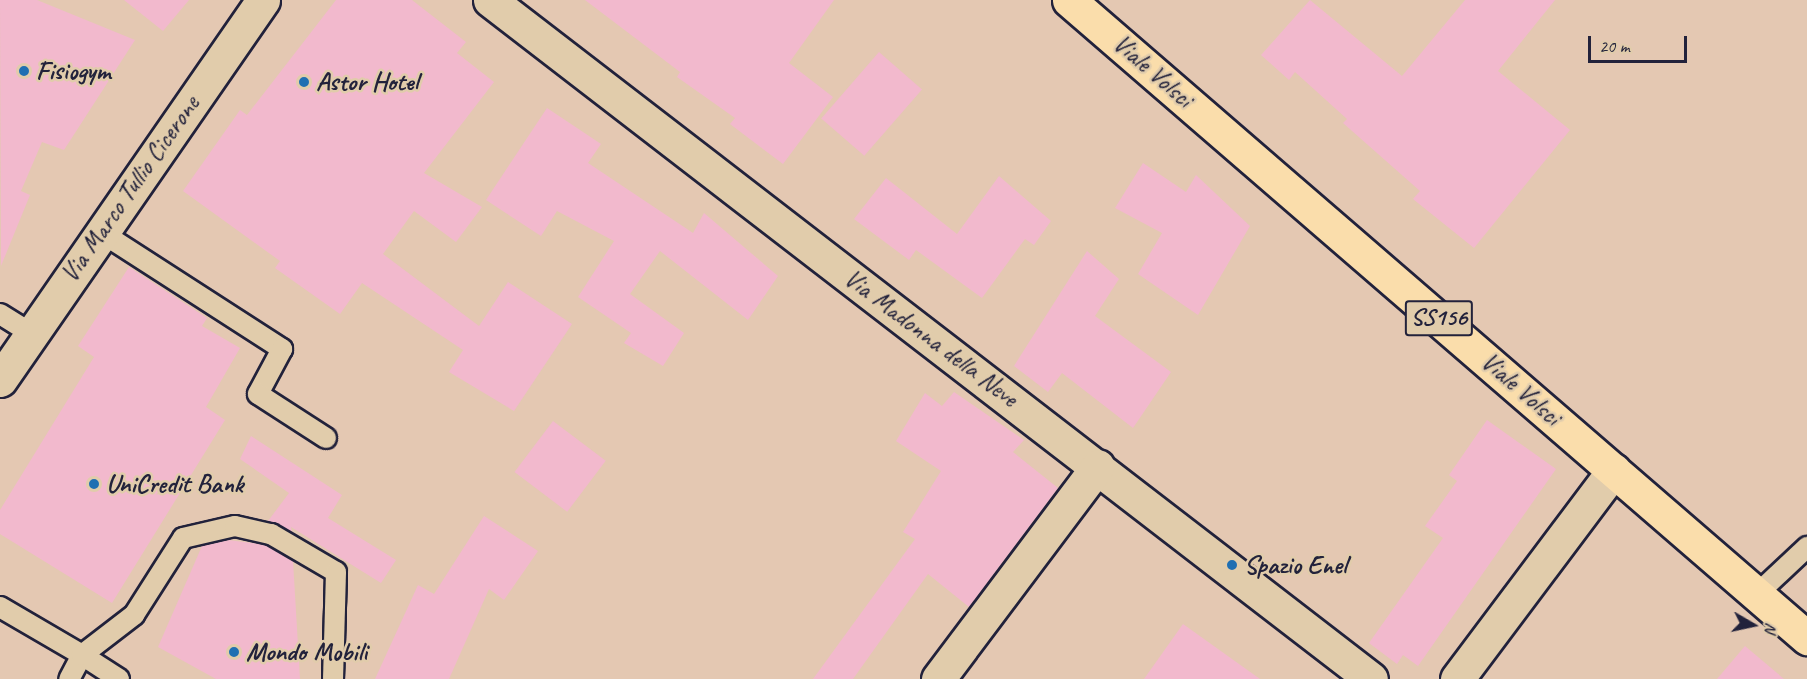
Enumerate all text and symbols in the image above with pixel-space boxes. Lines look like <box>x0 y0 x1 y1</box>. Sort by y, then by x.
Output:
scale bar <box>1591 24 1690 62</box>
street label: Viale Volsci <box>1106 28 1200 114</box>
text: 20 m <box>1599 35 1630 57</box>
place label: Fisiogym <box>36 55 110 87</box>
marker: Fisiogym <box>17 64 31 78</box>
place label: Astor Hotel <box>316 66 418 98</box>
marker: Astor Hotel <box>297 75 311 89</box>
street label: Via Marco Tullio Cicerone <box>54 90 206 288</box>
street label: Via Madonna della Neve <box>838 262 1024 414</box>
road number: SS156 <box>1404 297 1474 339</box>
street label: Viale Volsci <box>1474 346 1568 432</box>
place label: UniCredit Bank <box>106 468 243 500</box>
marker: UniCredit Bank <box>87 477 101 491</box>
place label: Spazio Enel <box>1244 549 1346 581</box>
marker: Spazio Enel <box>1225 558 1239 572</box>
north arrow <box>1723 595 1783 655</box>
text: N <box>1760 621 1781 634</box>
place label: Mondo Mobili <box>246 636 367 668</box>
marker: Mondo Mobili <box>227 645 241 659</box>

